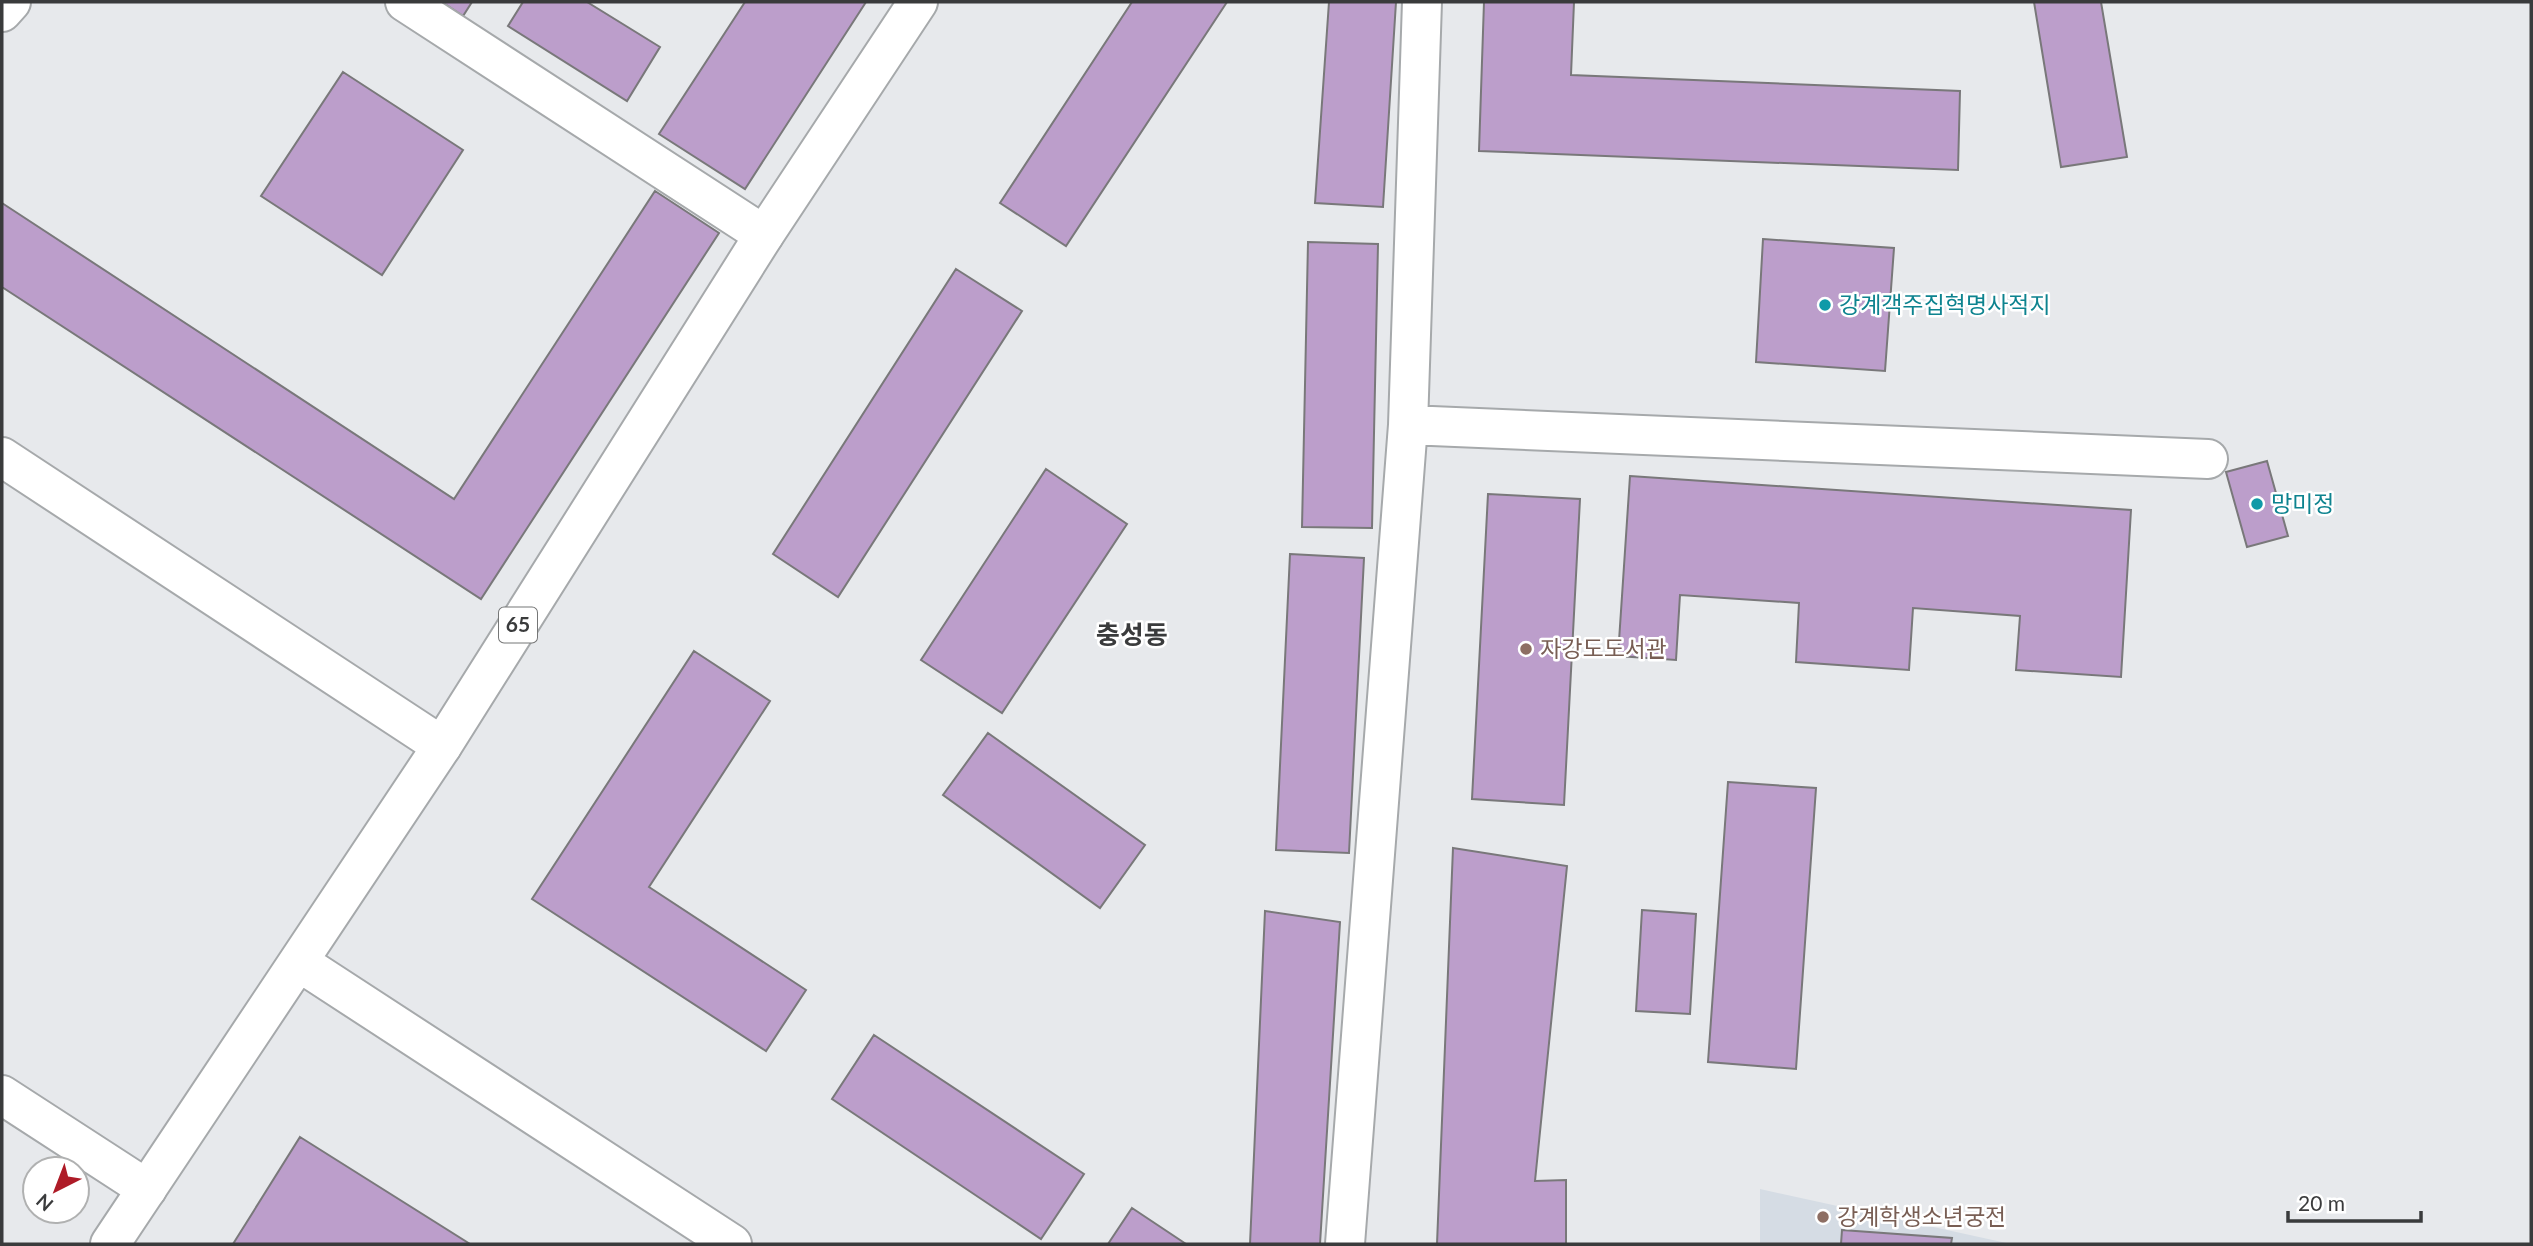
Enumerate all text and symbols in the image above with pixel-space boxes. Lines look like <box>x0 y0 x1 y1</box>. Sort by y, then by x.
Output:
place label: 강계객주집혁명사적지 <box>1839 290 2051 318</box>
marker: 강계객주집혁명사적지 <box>1817 297 1833 313</box>
place label: 망미정 <box>2271 489 2334 517</box>
marker: 망미정 <box>2249 496 2265 512</box>
road number: 65 <box>499 608 537 642</box>
district label: 충성동 <box>1096 618 1168 650</box>
place label: 자강도도서관 <box>1540 634 1667 662</box>
marker: 자강도도서관 <box>1518 641 1534 657</box>
north arrow <box>21 1155 91 1225</box>
scale bar <box>2288 1180 2421 1224</box>
text: N <box>31 1190 57 1216</box>
text: 20 m <box>2298 1190 2345 1215</box>
place label: 강계학생소년궁전 <box>1837 1202 2006 1230</box>
marker: 강계학생소년궁전 <box>1815 1209 1831 1225</box>

